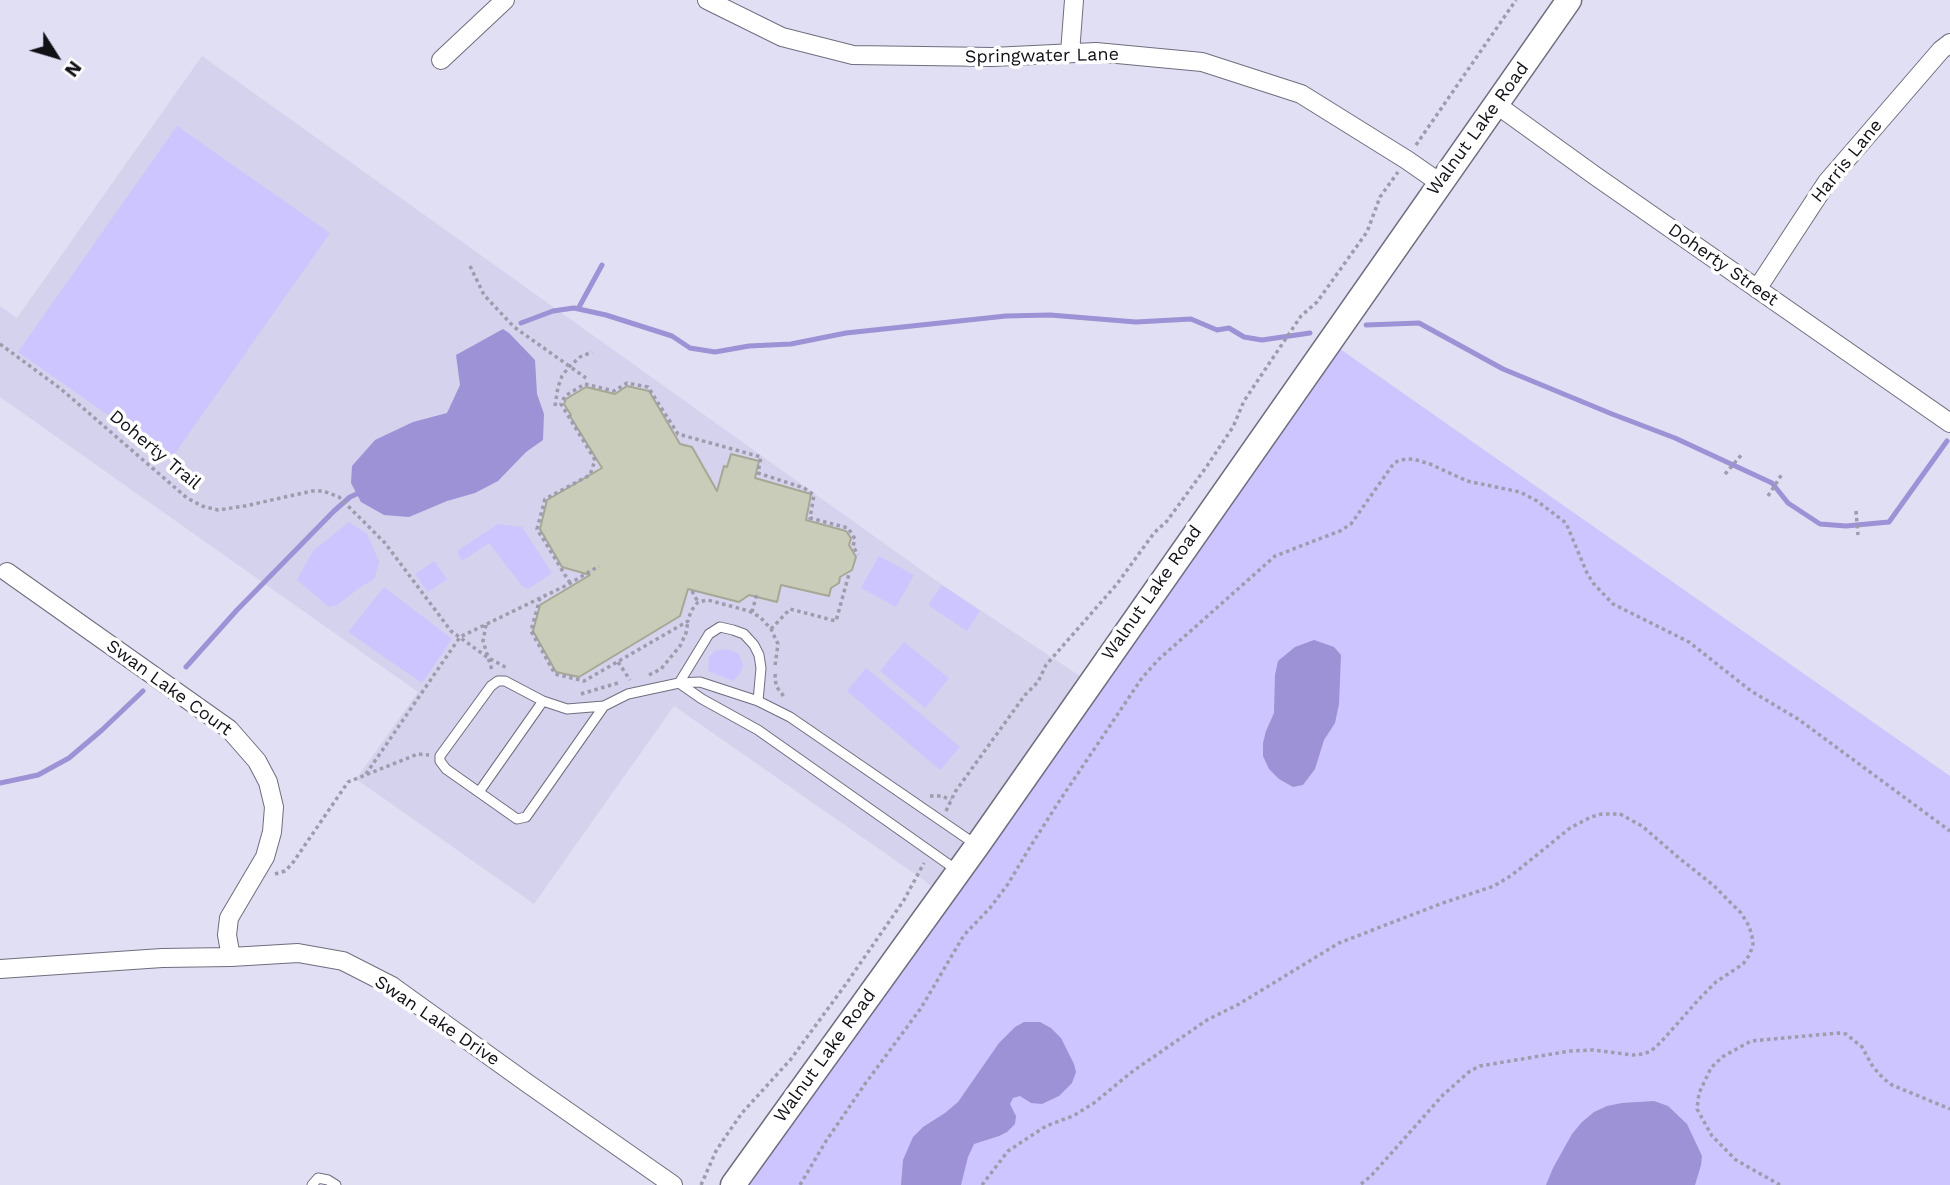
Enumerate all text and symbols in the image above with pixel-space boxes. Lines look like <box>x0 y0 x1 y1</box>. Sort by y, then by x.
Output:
north arrow <box>21 21 91 91</box>
street label: Springwater Lane <box>965 44 1119 68</box>
text: N <box>60 56 87 81</box>
street label: Walnut Lake Road <box>1422 58 1534 200</box>
street label: Harris Lane <box>1807 115 1887 207</box>
street label: Doherty Street <box>1664 219 1782 311</box>
street label: Doherty Trail <box>105 406 205 494</box>
street label: Walnut Lake Road <box>1097 521 1207 665</box>
street label: Swan Lake Court <box>102 635 236 741</box>
street label: Swan Lake Drive <box>370 971 504 1071</box>
street label: Walnut Lake Road <box>769 985 881 1127</box>

